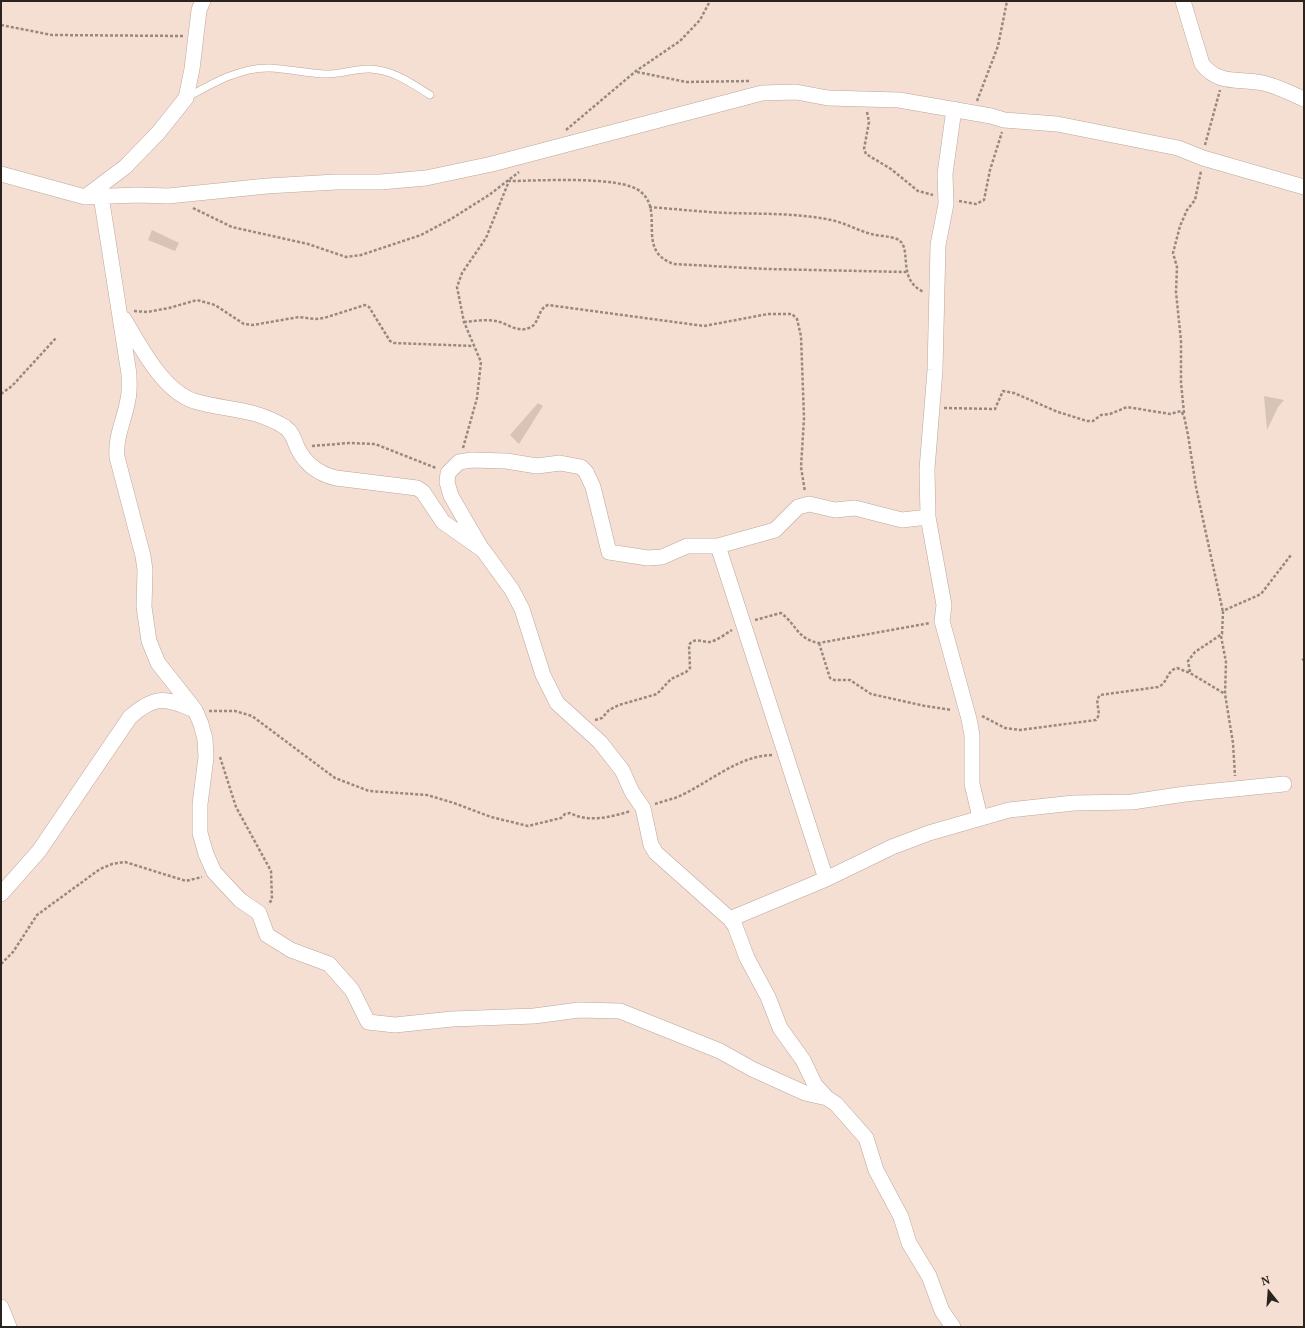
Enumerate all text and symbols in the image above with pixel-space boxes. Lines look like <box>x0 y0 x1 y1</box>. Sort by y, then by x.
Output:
north arrow <box>1249 1272 1289 1312</box>
text: N <box>1259 1273 1272 1288</box>

